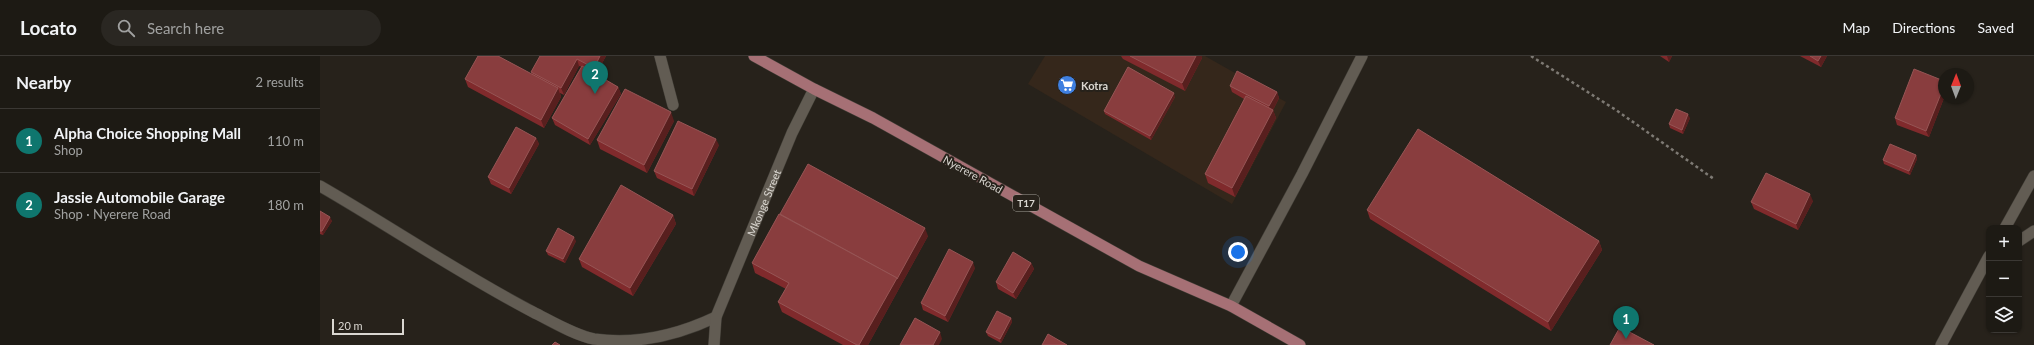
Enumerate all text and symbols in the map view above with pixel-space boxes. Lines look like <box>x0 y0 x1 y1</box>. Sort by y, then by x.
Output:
search box <box>101 10 381 46</box>
text: Locato <box>20 16 77 39</box>
icon: search <box>115 17 137 39</box>
text: Search here <box>147 19 224 37</box>
text: Map <box>1843 19 1870 36</box>
text: Directions <box>1892 19 1955 36</box>
text: Saved <box>1977 19 2014 36</box>
pin: 2 <box>582 61 608 94</box>
north arrow <box>1938 68 1974 104</box>
text: Nearby <box>16 72 71 93</box>
text: 2 results <box>256 74 304 90</box>
supermarket icon: Kotra <box>1056 74 1078 96</box>
place label: Kotra <box>1081 79 1108 92</box>
text: Alpha Choice Shopping Mall <box>54 124 241 142</box>
text: 1 <box>25 133 33 149</box>
text: 110 m <box>267 133 304 149</box>
text: Shop <box>54 142 83 158</box>
street label: Nyerere Road <box>941 152 1005 196</box>
street label: Mkonge Street <box>744 167 783 238</box>
text: Jassie Automobile Garage <box>54 188 225 206</box>
road number: T17 <box>1013 195 1039 211</box>
text: 2 <box>25 197 33 213</box>
text: 180 m <box>267 197 304 213</box>
text: Shop · Nyerere Road <box>54 206 171 222</box>
map controls <box>1986 225 2022 333</box>
button: + <box>1986 225 2022 261</box>
your location <box>1228 242 1248 262</box>
button: − <box>1986 261 2022 297</box>
button: layers <box>1986 297 2022 333</box>
pin: 1 <box>1613 306 1639 339</box>
scale bar <box>332 317 404 336</box>
text: 20 m <box>338 319 363 332</box>

